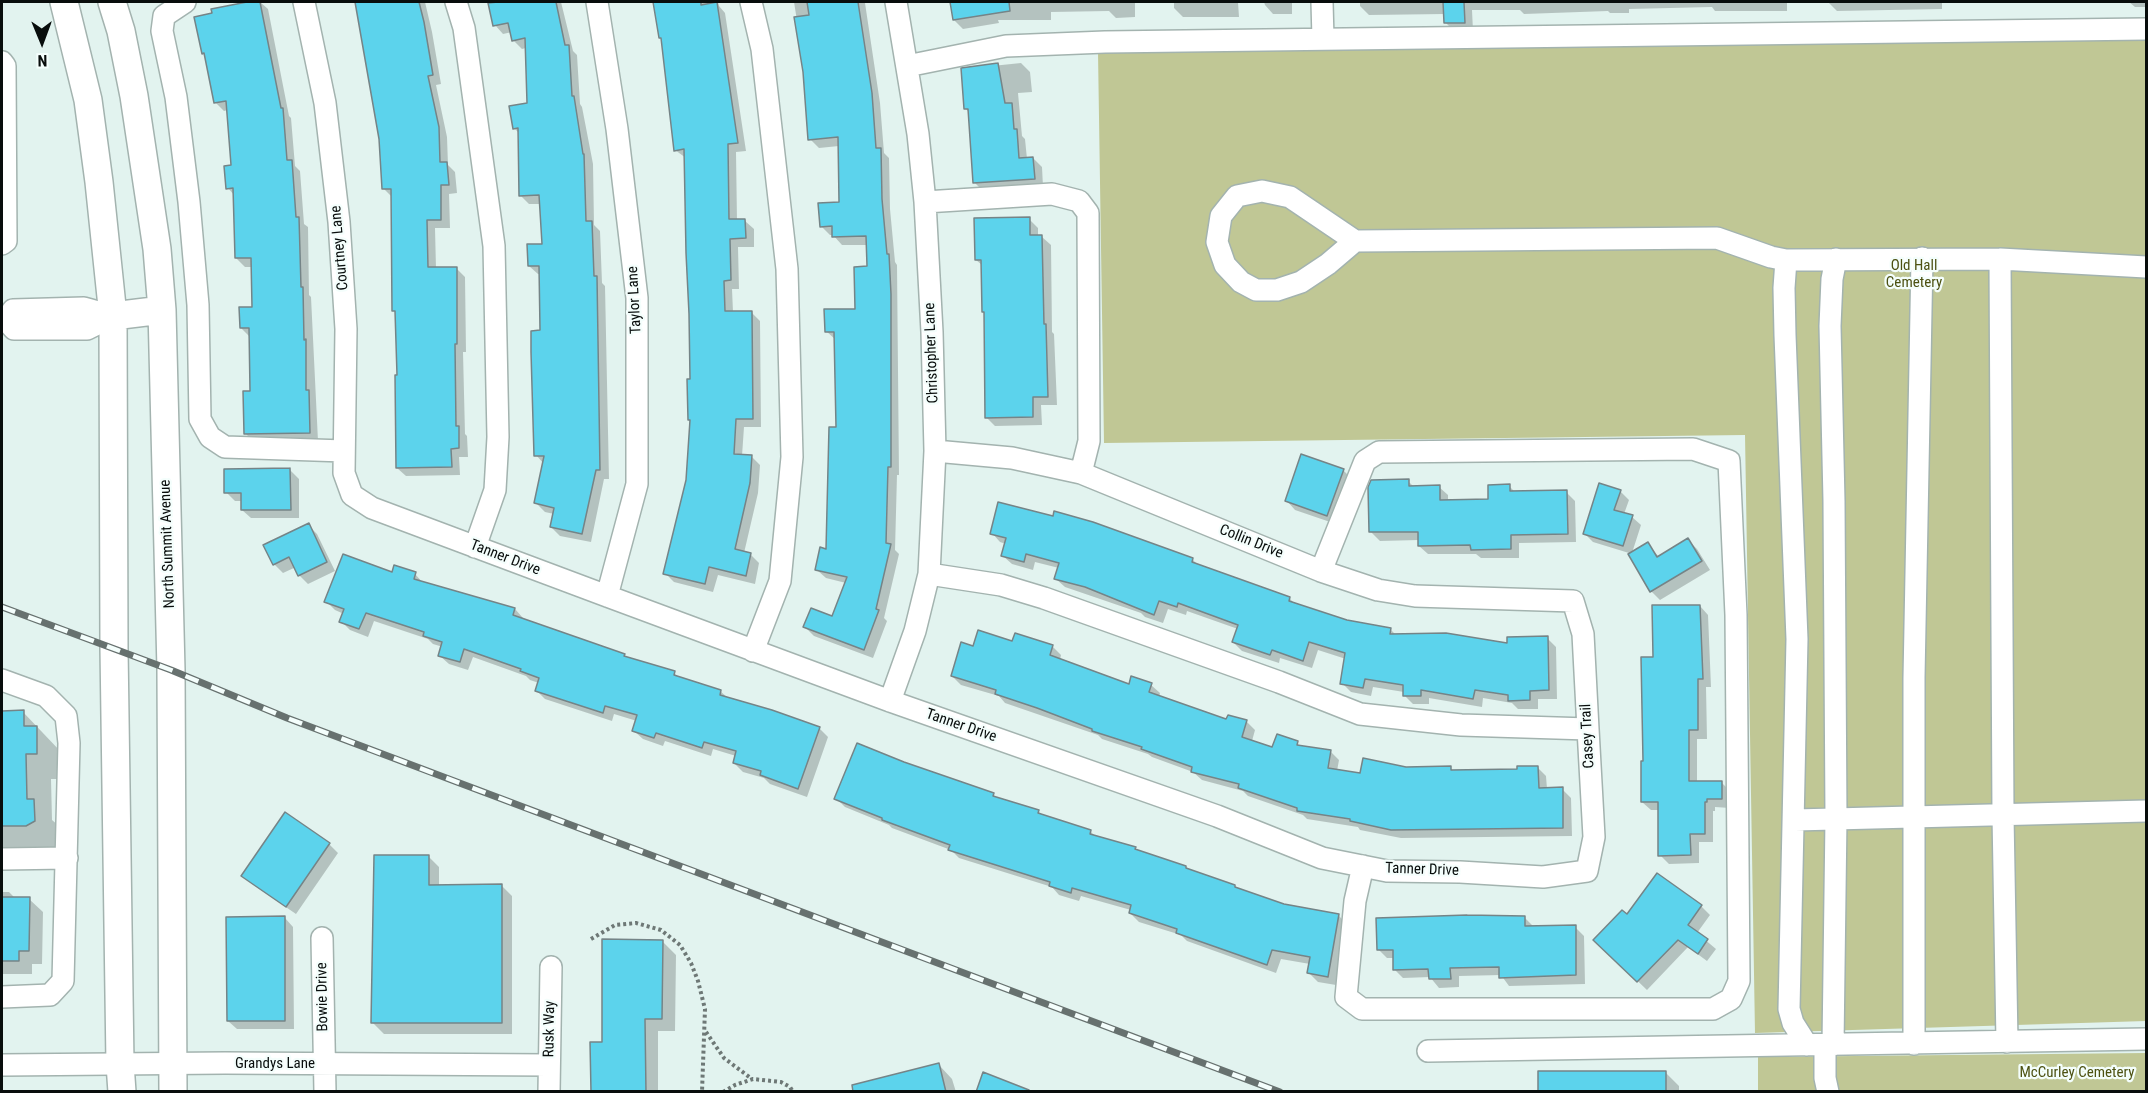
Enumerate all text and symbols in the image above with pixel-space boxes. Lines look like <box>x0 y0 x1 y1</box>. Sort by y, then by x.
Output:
north arrow <box>12 12 72 72</box>
text: N <box>37 51 47 70</box>
street label: Courtney Lane <box>327 205 353 291</box>
park label: Old Hall Cemetery <box>1886 257 1942 292</box>
street label: Taylor Lane <box>624 266 646 334</box>
street label: Christopher Lane <box>921 302 943 404</box>
street label: North Summit Avenue <box>157 479 179 609</box>
street label: Collin Drive <box>1217 521 1285 563</box>
street label: Tanner Drive <box>467 536 543 580</box>
street label: Casey Trail <box>1577 703 1599 769</box>
street label: Tanner Drive <box>923 705 999 747</box>
street label: Tanner Drive <box>1385 860 1459 880</box>
street label: Bowie Drive <box>313 962 333 1032</box>
street label: Rusk Way <box>541 1000 559 1058</box>
street label: Grandys Lane <box>235 1055 315 1073</box>
park label: McCurley Cemetery <box>2020 1064 2134 1082</box>

